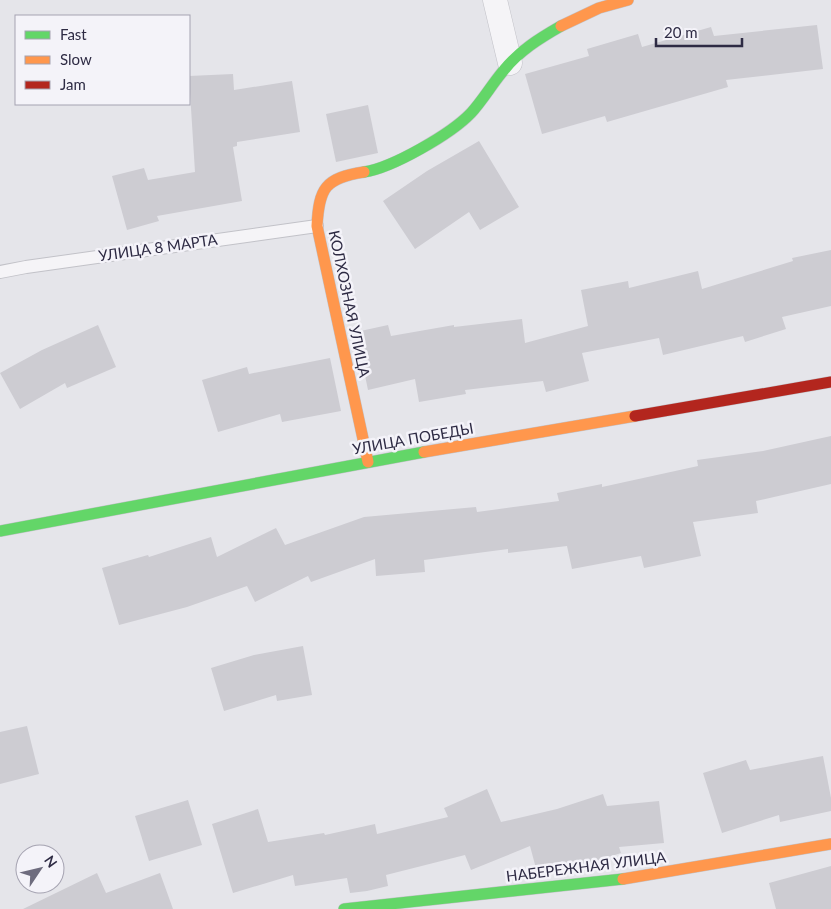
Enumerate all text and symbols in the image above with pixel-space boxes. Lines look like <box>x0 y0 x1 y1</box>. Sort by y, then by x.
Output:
legend <box>15 15 190 105</box>
scale bar <box>656 15 742 47</box>
text: 20 m <box>664 23 698 41</box>
text: Fast <box>60 25 87 43</box>
text: Slow <box>60 50 92 68</box>
text: Jam <box>60 75 86 93</box>
street label: КОЛХОЗНАЯ УЛИЦА <box>326 229 375 380</box>
street label: УЛИЦА 8 МАРТА <box>97 230 219 264</box>
street label: УЛИЦА ПОБЕДЫ <box>351 418 475 458</box>
north arrow <box>15 844 65 894</box>
street label: НАБЕРЕЖНАЯ УЛИЦА <box>505 847 668 885</box>
text: N <box>41 852 61 871</box>

